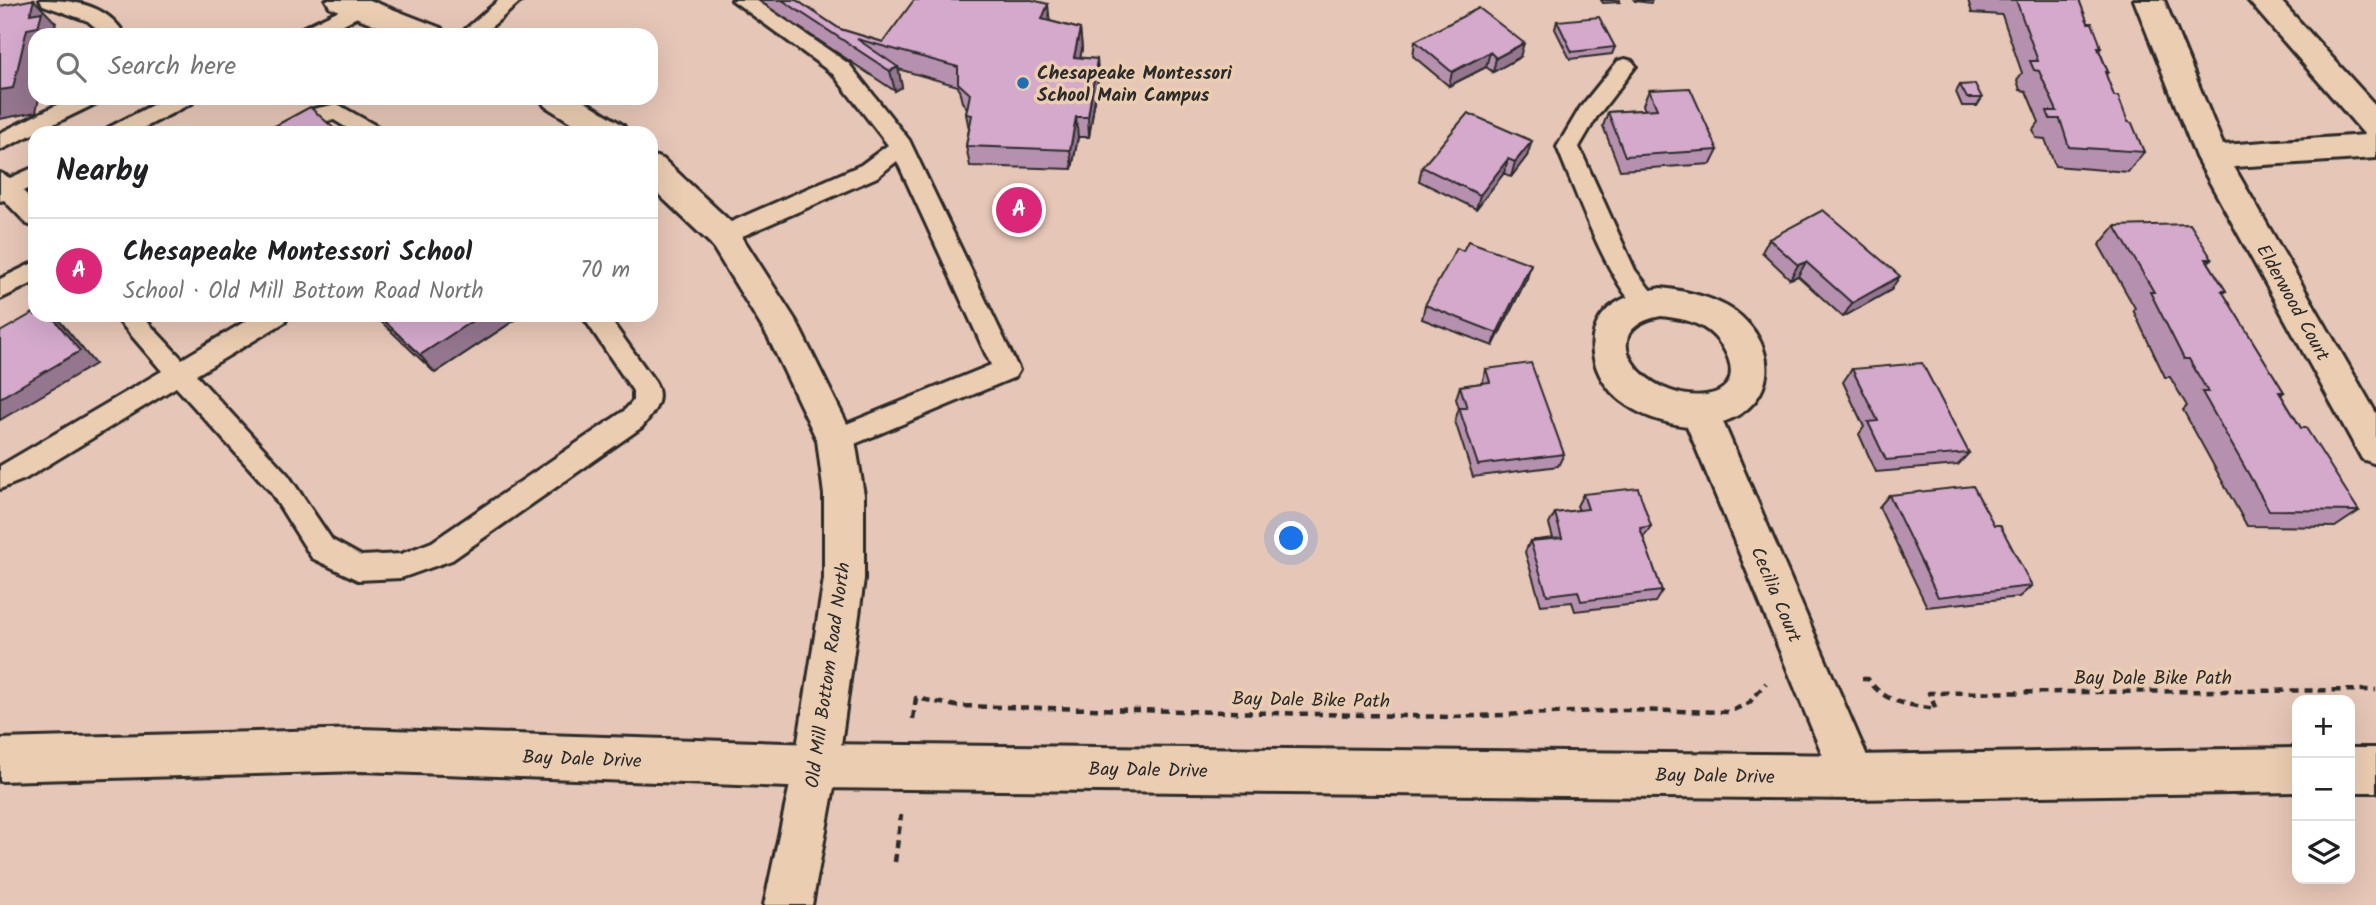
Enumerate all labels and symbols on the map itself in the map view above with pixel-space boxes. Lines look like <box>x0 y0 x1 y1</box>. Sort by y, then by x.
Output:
place label: Chesapeake Montessori School Main Campus <box>1037 59 1233 111</box>
marker: Chesapeake Montessori School Main Campus <box>1015 75 1031 91</box>
pin: A <box>996 184 1042 236</box>
street label: Elderwood Court <box>2248 239 2337 368</box>
your location <box>1274 521 1308 555</box>
street label: Cecilia Court <box>1742 542 1809 648</box>
street label: Old Mill Bottom Road North <box>798 560 860 790</box>
street label: Bay Dale Bike Path <box>2074 664 2232 694</box>
street label: Bay Dale Bike Path <box>1232 685 1390 717</box>
street label: Bay Dale Drive <box>522 743 642 777</box>
street label: Bay Dale Drive <box>1088 755 1208 787</box>
street label: Bay Dale Drive <box>1655 761 1775 793</box>

